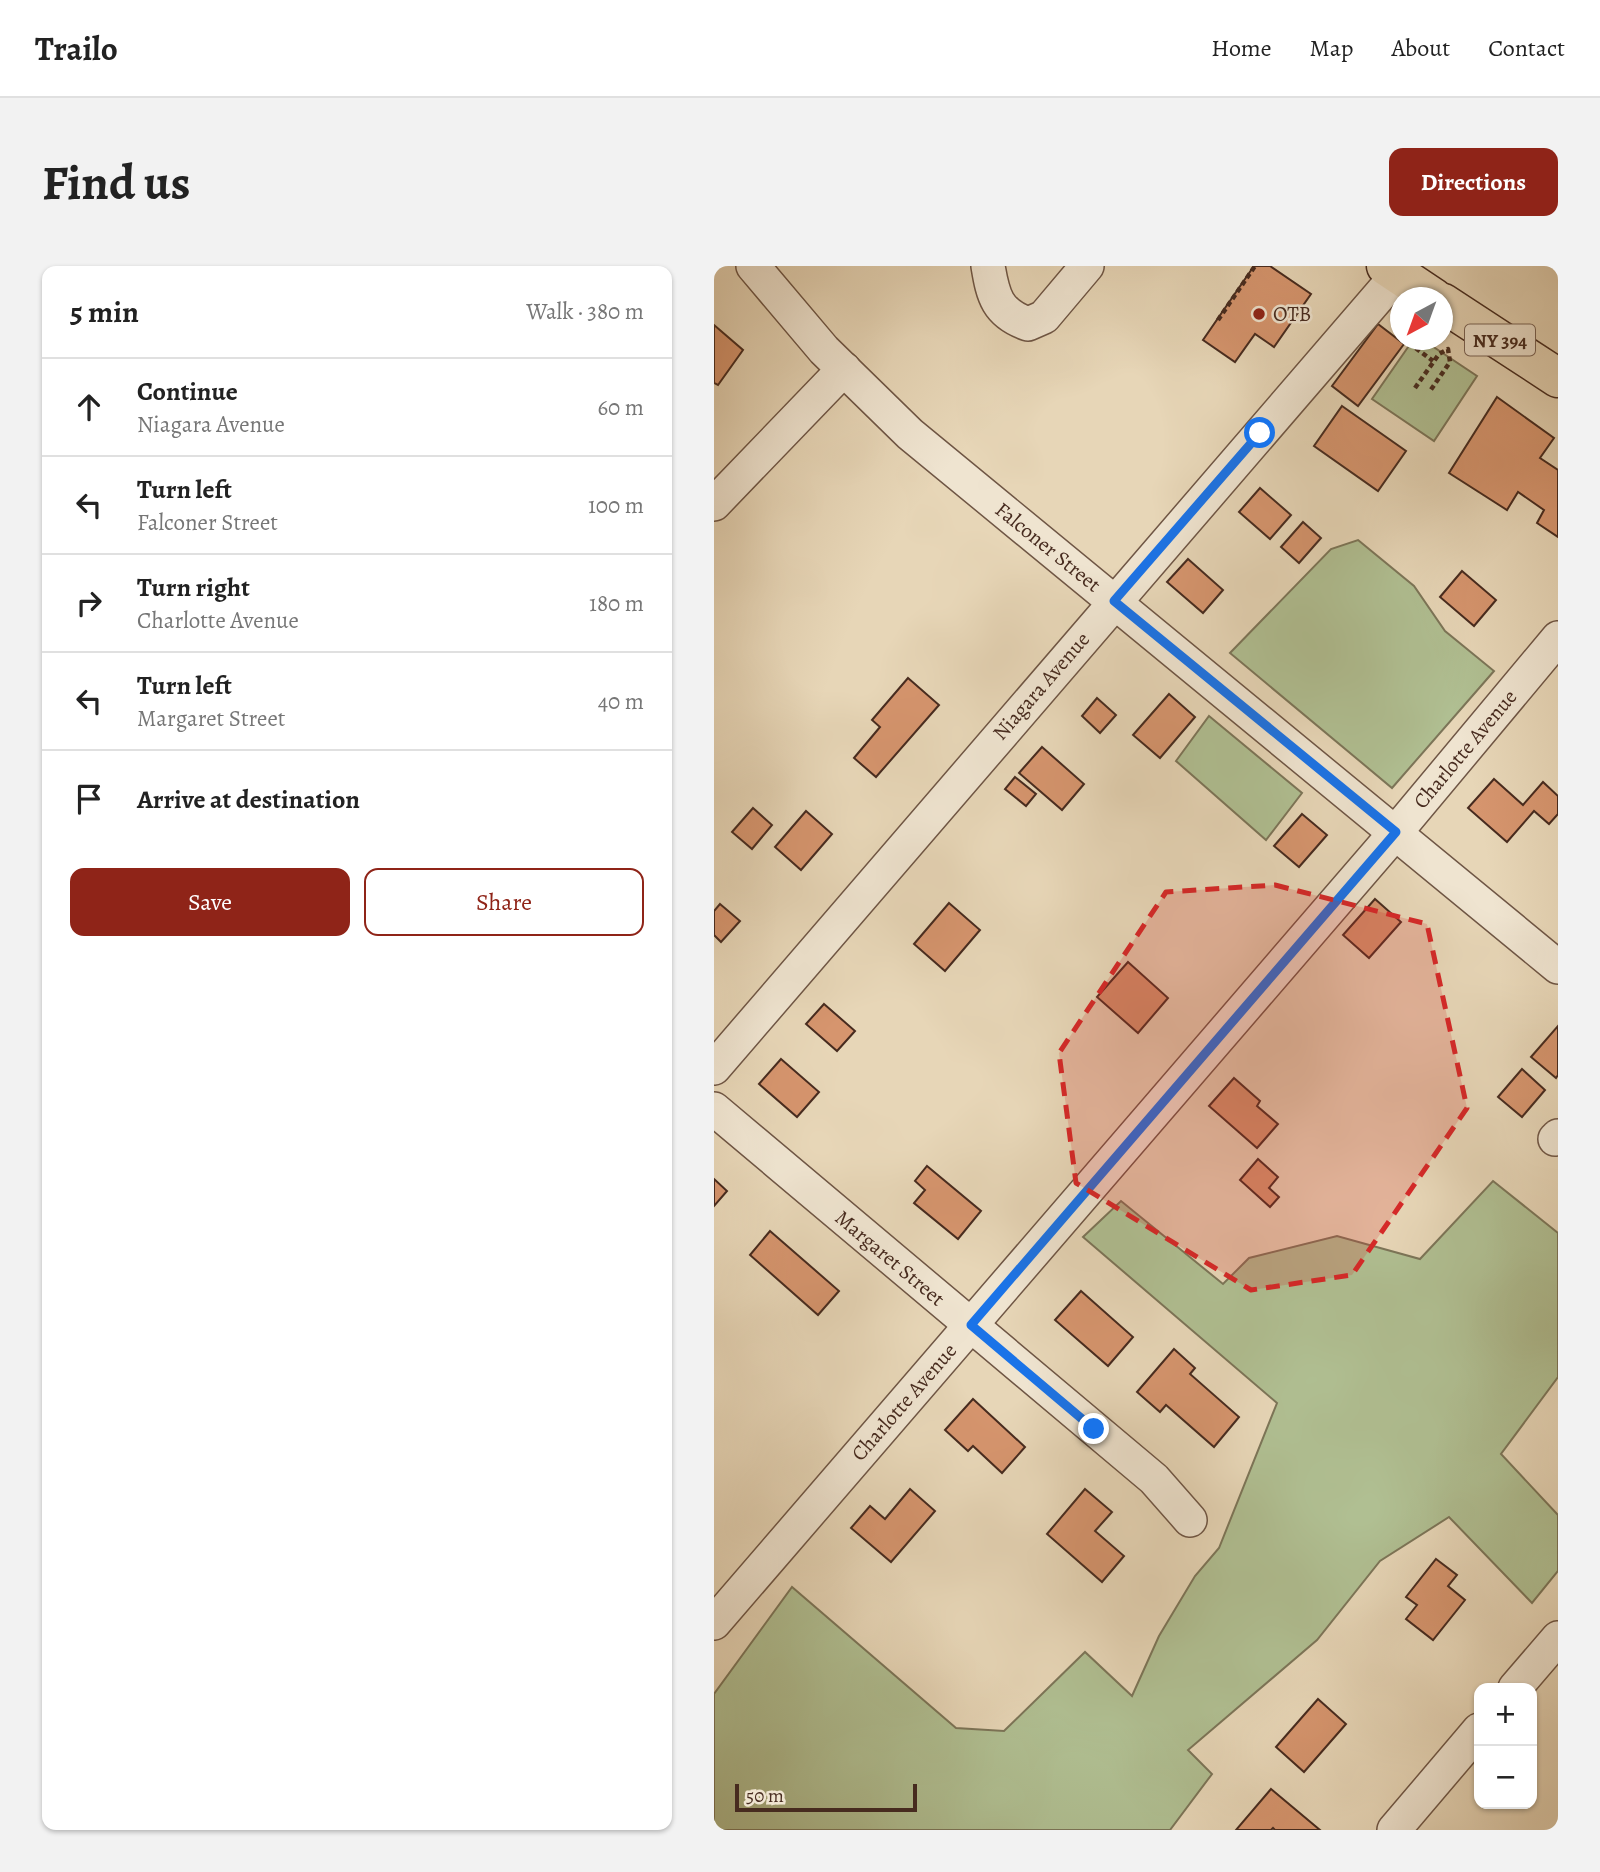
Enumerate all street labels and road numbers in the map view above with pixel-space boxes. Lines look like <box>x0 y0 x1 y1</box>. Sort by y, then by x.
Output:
road number: NY 394 <box>1465 324 1535 356</box>
street label: Falconer Street <box>989 496 1107 598</box>
street label: Niagara Avenue <box>986 626 1096 746</box>
street label: Charlotte Avenue <box>1407 683 1523 815</box>
street label: Margaret Street <box>829 1204 951 1312</box>
street label: Charlotte Avenue <box>845 1337 963 1467</box>

